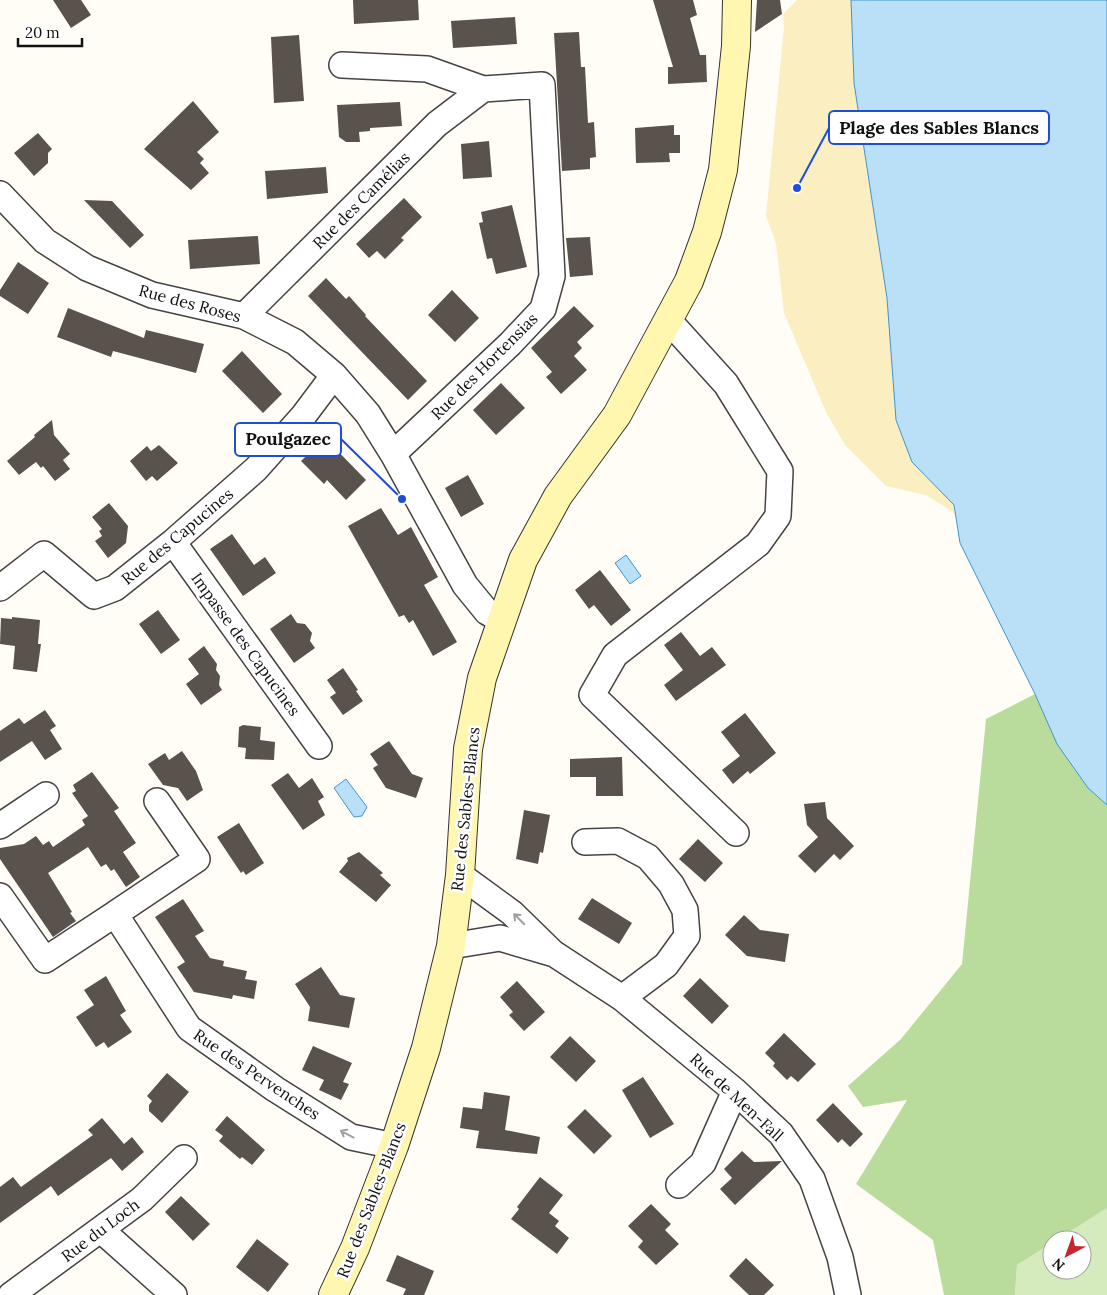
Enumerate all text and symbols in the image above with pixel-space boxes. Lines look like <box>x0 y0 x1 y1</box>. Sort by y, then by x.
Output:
scale bar <box>18 15 81 47</box>
text: 20 m <box>25 23 60 42</box>
callout: Plage des Sables Blancs <box>829 111 1049 144</box>
text: Plage des Sables Blancs <box>839 116 1039 139</box>
street label: Rue des Camélias <box>308 147 414 253</box>
street label: Rue des Roses <box>137 280 243 326</box>
street label: Rue des Hortensias <box>426 308 542 424</box>
callout: Poulgazec <box>235 423 341 456</box>
text: Poulgazec <box>245 427 332 450</box>
street label: Rue des Capucines <box>117 483 237 589</box>
street label: Impasse des Capucines <box>187 568 305 720</box>
street label: Rue des Sables-Blancs <box>446 726 484 892</box>
one-way arrow <box>512 913 525 925</box>
street label: Rue des Pervenches <box>190 1024 324 1124</box>
street label: Rue de Men-Fall <box>686 1049 788 1145</box>
street label: Rue des Sables-Blancs <box>332 1119 410 1281</box>
one-way arrow <box>340 1129 355 1139</box>
street label: Rue du Loch <box>57 1194 143 1266</box>
north arrow <box>1042 1230 1092 1280</box>
text: N <box>1048 1254 1068 1275</box>

